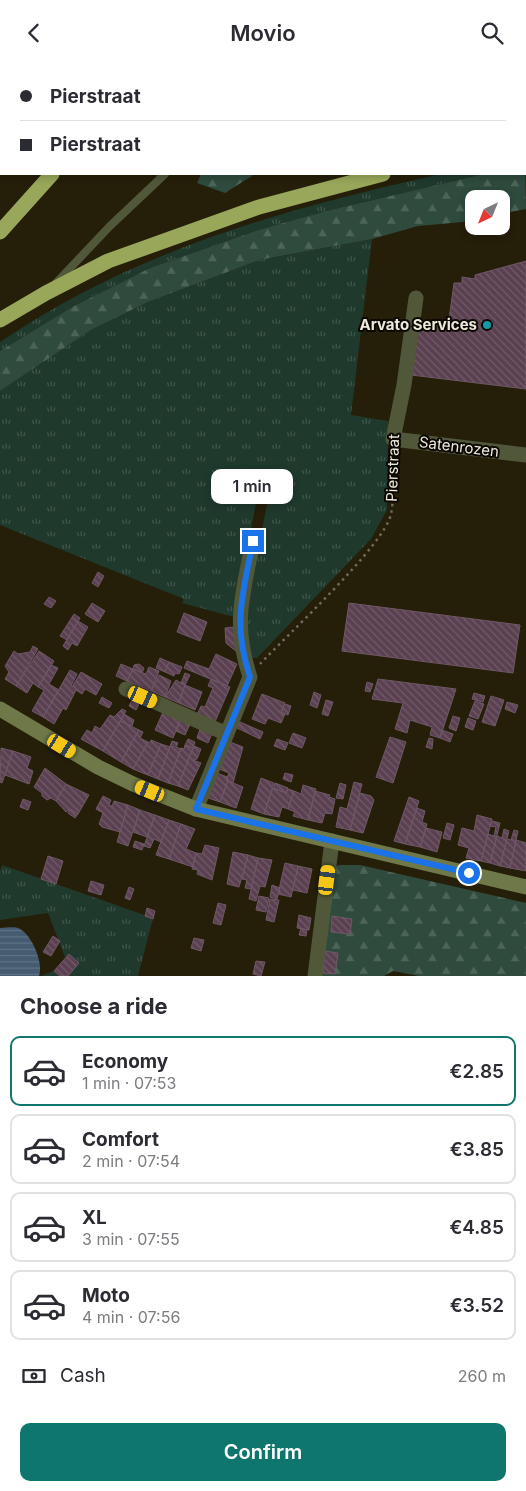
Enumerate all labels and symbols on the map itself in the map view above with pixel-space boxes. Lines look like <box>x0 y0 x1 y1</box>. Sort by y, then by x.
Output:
north arrow <box>465 190 510 235</box>
place label: Arvato Services <box>359 315 477 334</box>
marker: Arvato Services <box>481 319 493 331</box>
street label: Satenrozen <box>418 432 500 461</box>
street label: Pierstraat <box>382 434 403 502</box>
callout: 1 min <box>212 469 294 503</box>
route end <box>242 530 264 552</box>
car <box>126 684 159 710</box>
car <box>45 732 78 760</box>
car <box>133 778 166 804</box>
route start <box>458 862 480 884</box>
car <box>317 864 336 896</box>

